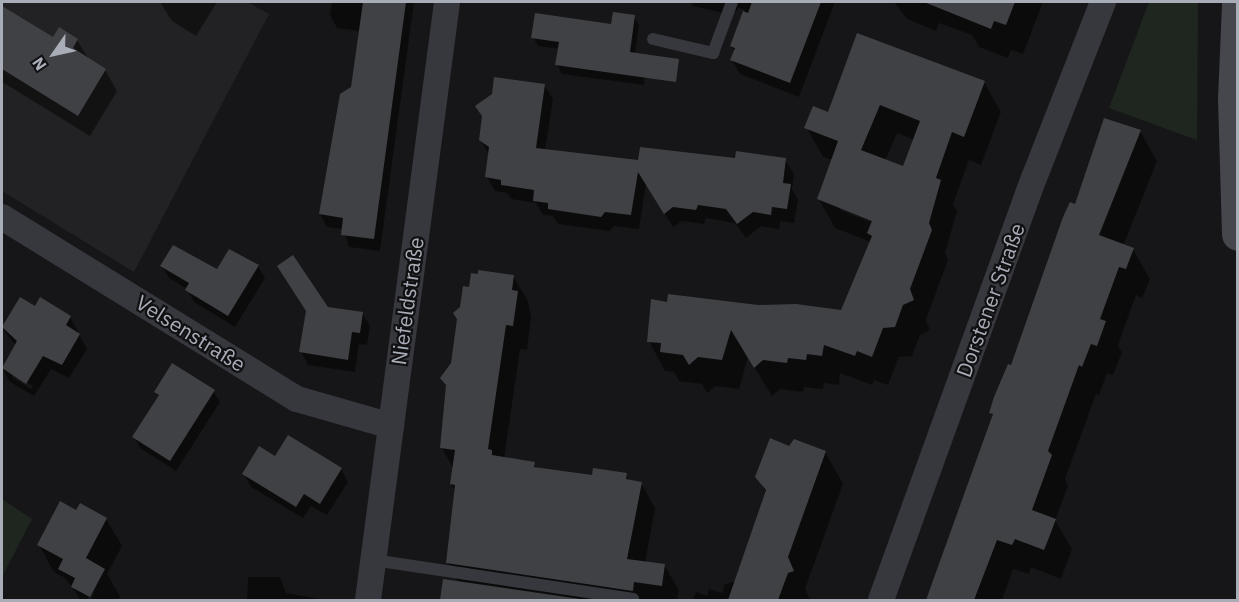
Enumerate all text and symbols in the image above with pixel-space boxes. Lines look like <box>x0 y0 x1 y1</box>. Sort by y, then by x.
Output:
north arrow <box>24 24 84 84</box>
text: N <box>28 54 51 74</box>
street label: Dorstener Straße <box>950 220 1030 380</box>
street label: Niefeldstraße <box>386 235 428 367</box>
street label: Velsenstraße <box>132 289 250 377</box>

